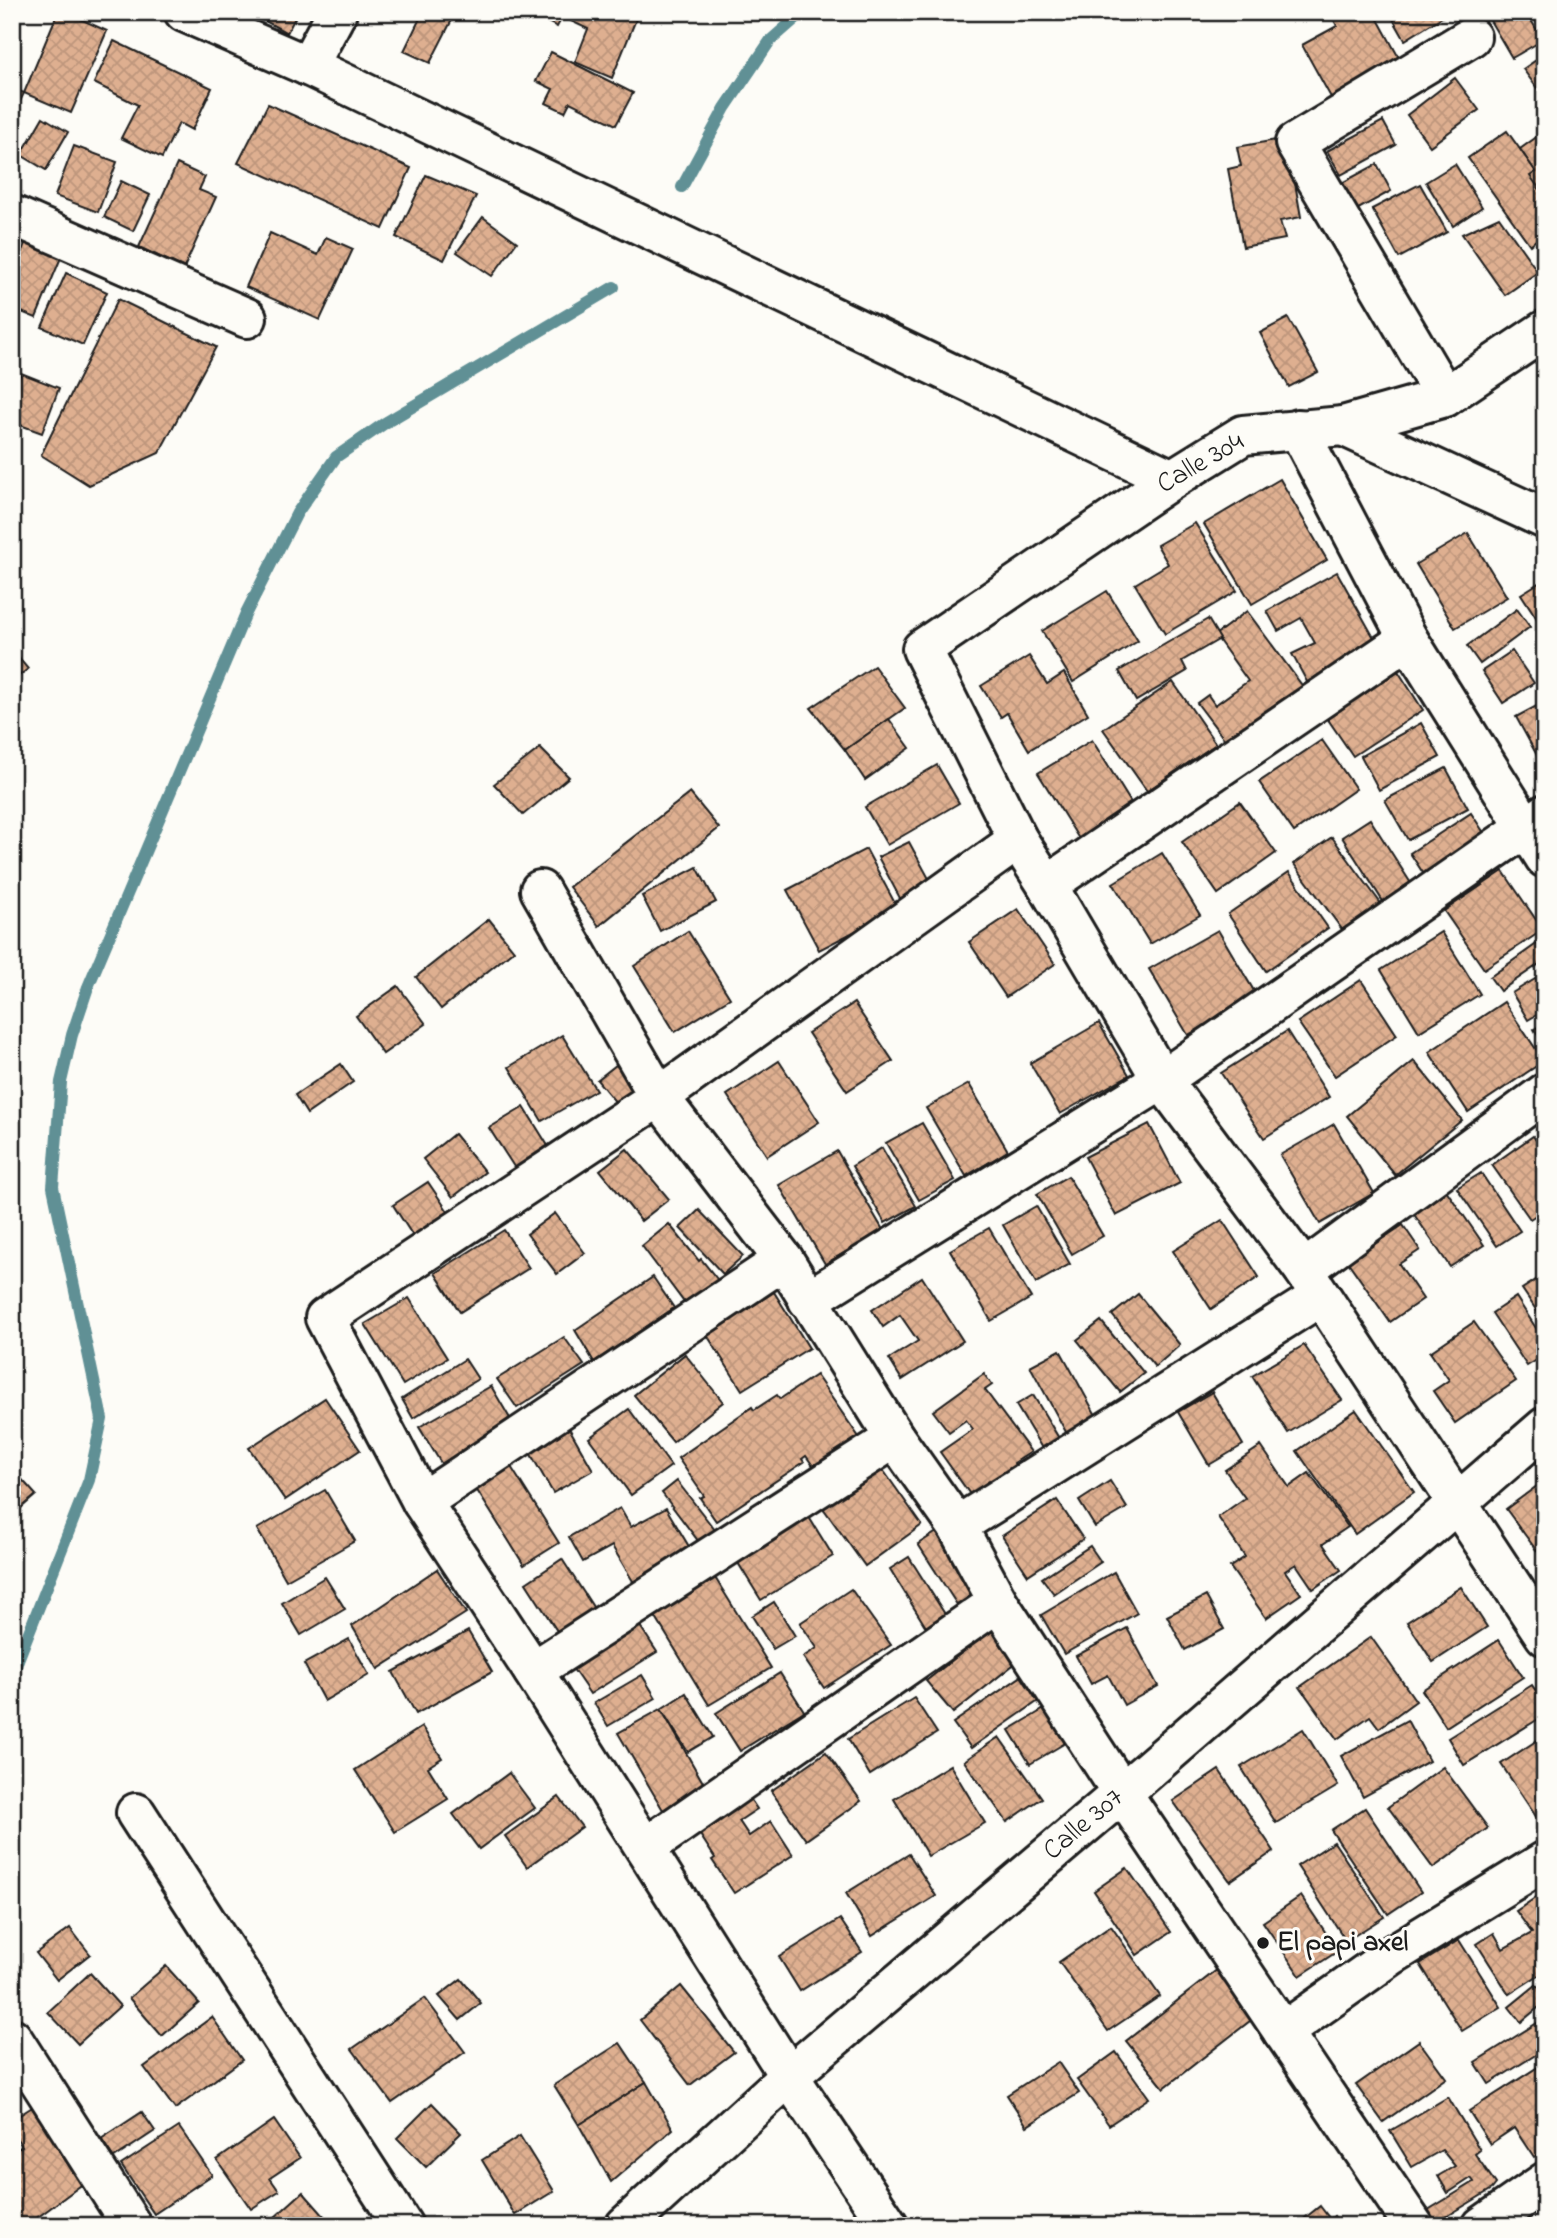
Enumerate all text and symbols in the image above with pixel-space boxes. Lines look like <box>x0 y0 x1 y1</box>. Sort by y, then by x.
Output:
street label: Calle 304 <box>1150 422 1253 505</box>
street label: Calle 307 <box>1035 1779 1134 1871</box>
place label: El papi axel <box>1277 1923 1409 1964</box>
marker: El papi axel <box>1255 1935 1271 1951</box>

